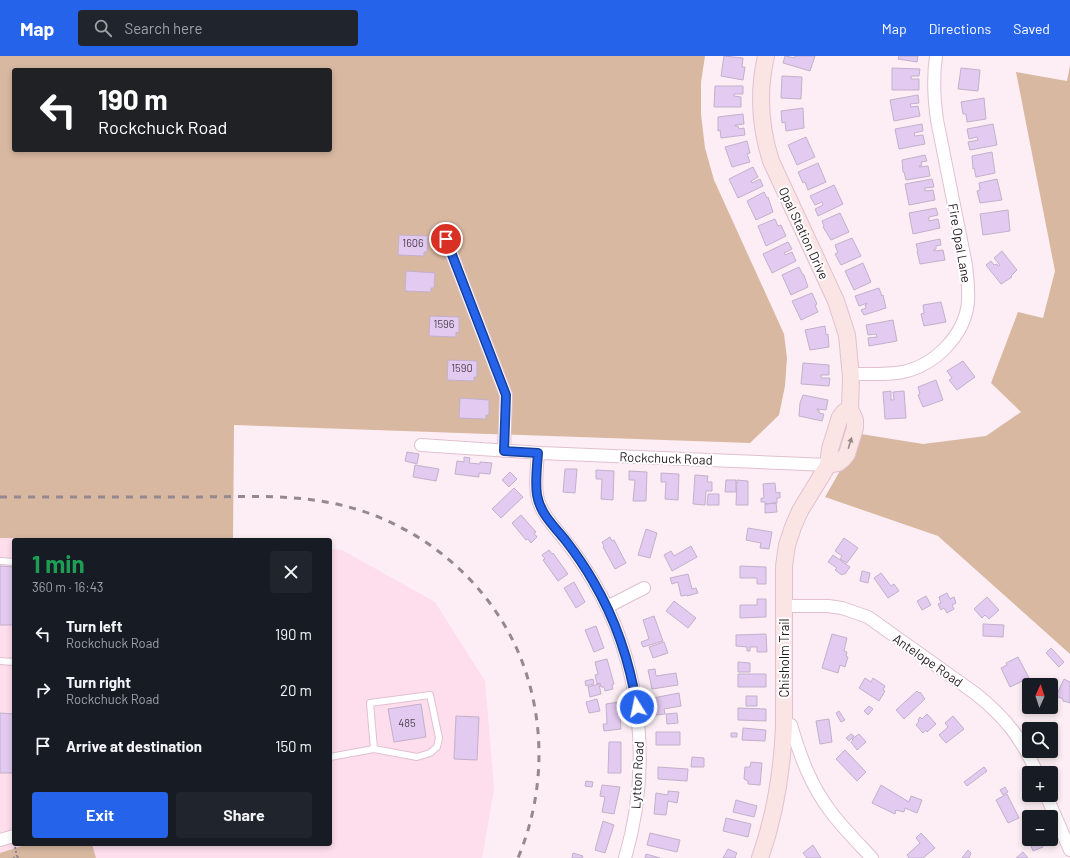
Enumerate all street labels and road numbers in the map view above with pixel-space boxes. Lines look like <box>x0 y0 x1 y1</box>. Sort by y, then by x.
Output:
street label: Opal Station Drive <box>776 184 832 282</box>
street label: Fire Opal Lane <box>945 202 975 284</box>
street label: Rockchuck Road <box>619 448 713 468</box>
street label: Chisholm Trail <box>776 618 792 698</box>
street label: Antelope Road <box>890 630 966 690</box>
street label: Lytton Road <box>627 741 647 809</box>

